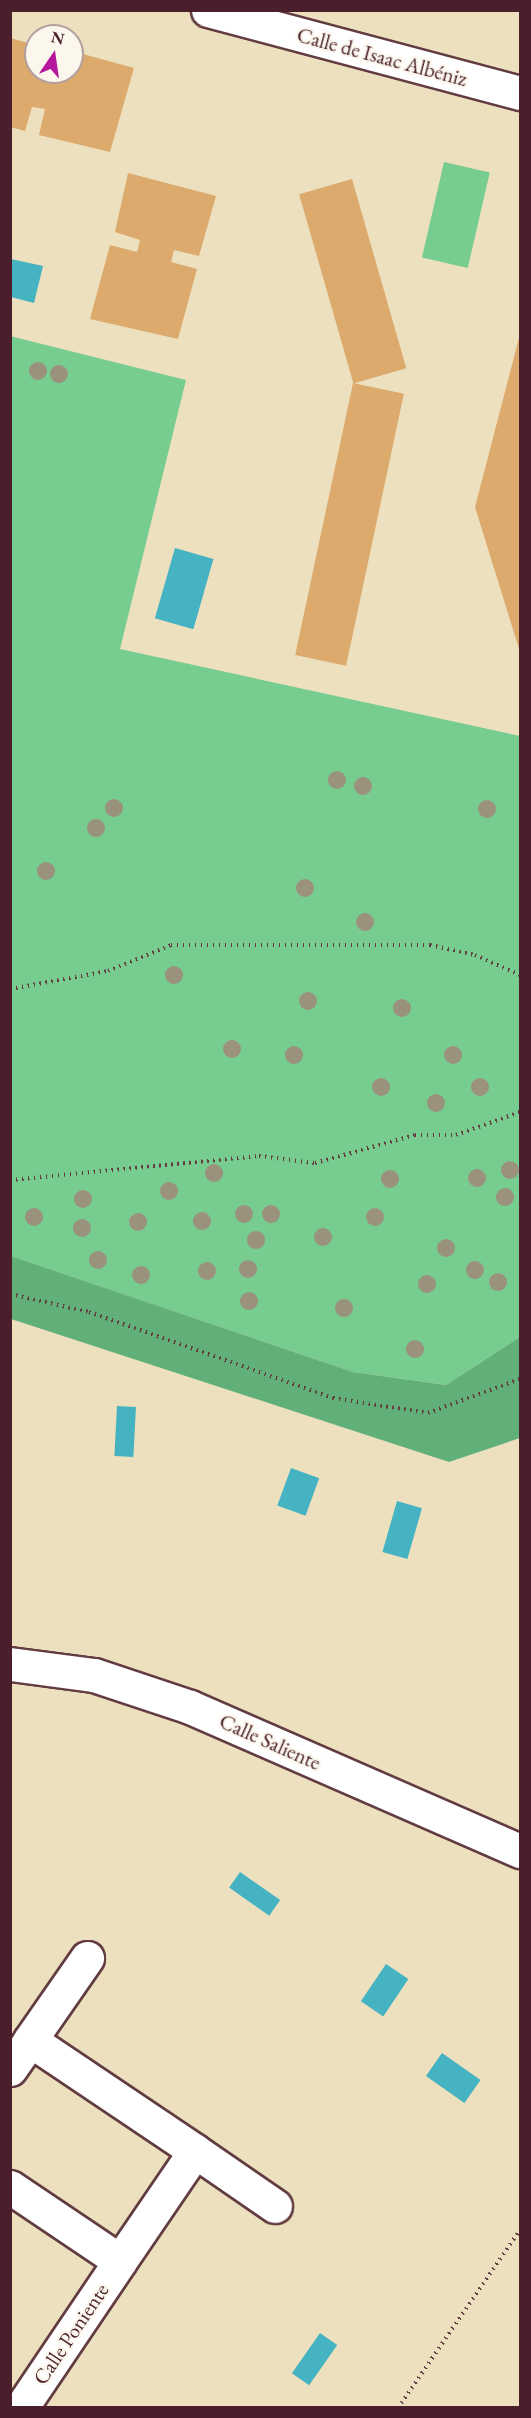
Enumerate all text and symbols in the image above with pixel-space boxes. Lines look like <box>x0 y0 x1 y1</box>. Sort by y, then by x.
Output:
street label: Calle de Isaac Albéniz <box>294 22 470 92</box>
north arrow <box>24 24 84 84</box>
text: N <box>49 26 66 50</box>
street label: Calle Saliente <box>215 1708 325 1776</box>
street label: Calle Poniente <box>28 2278 114 2390</box>

